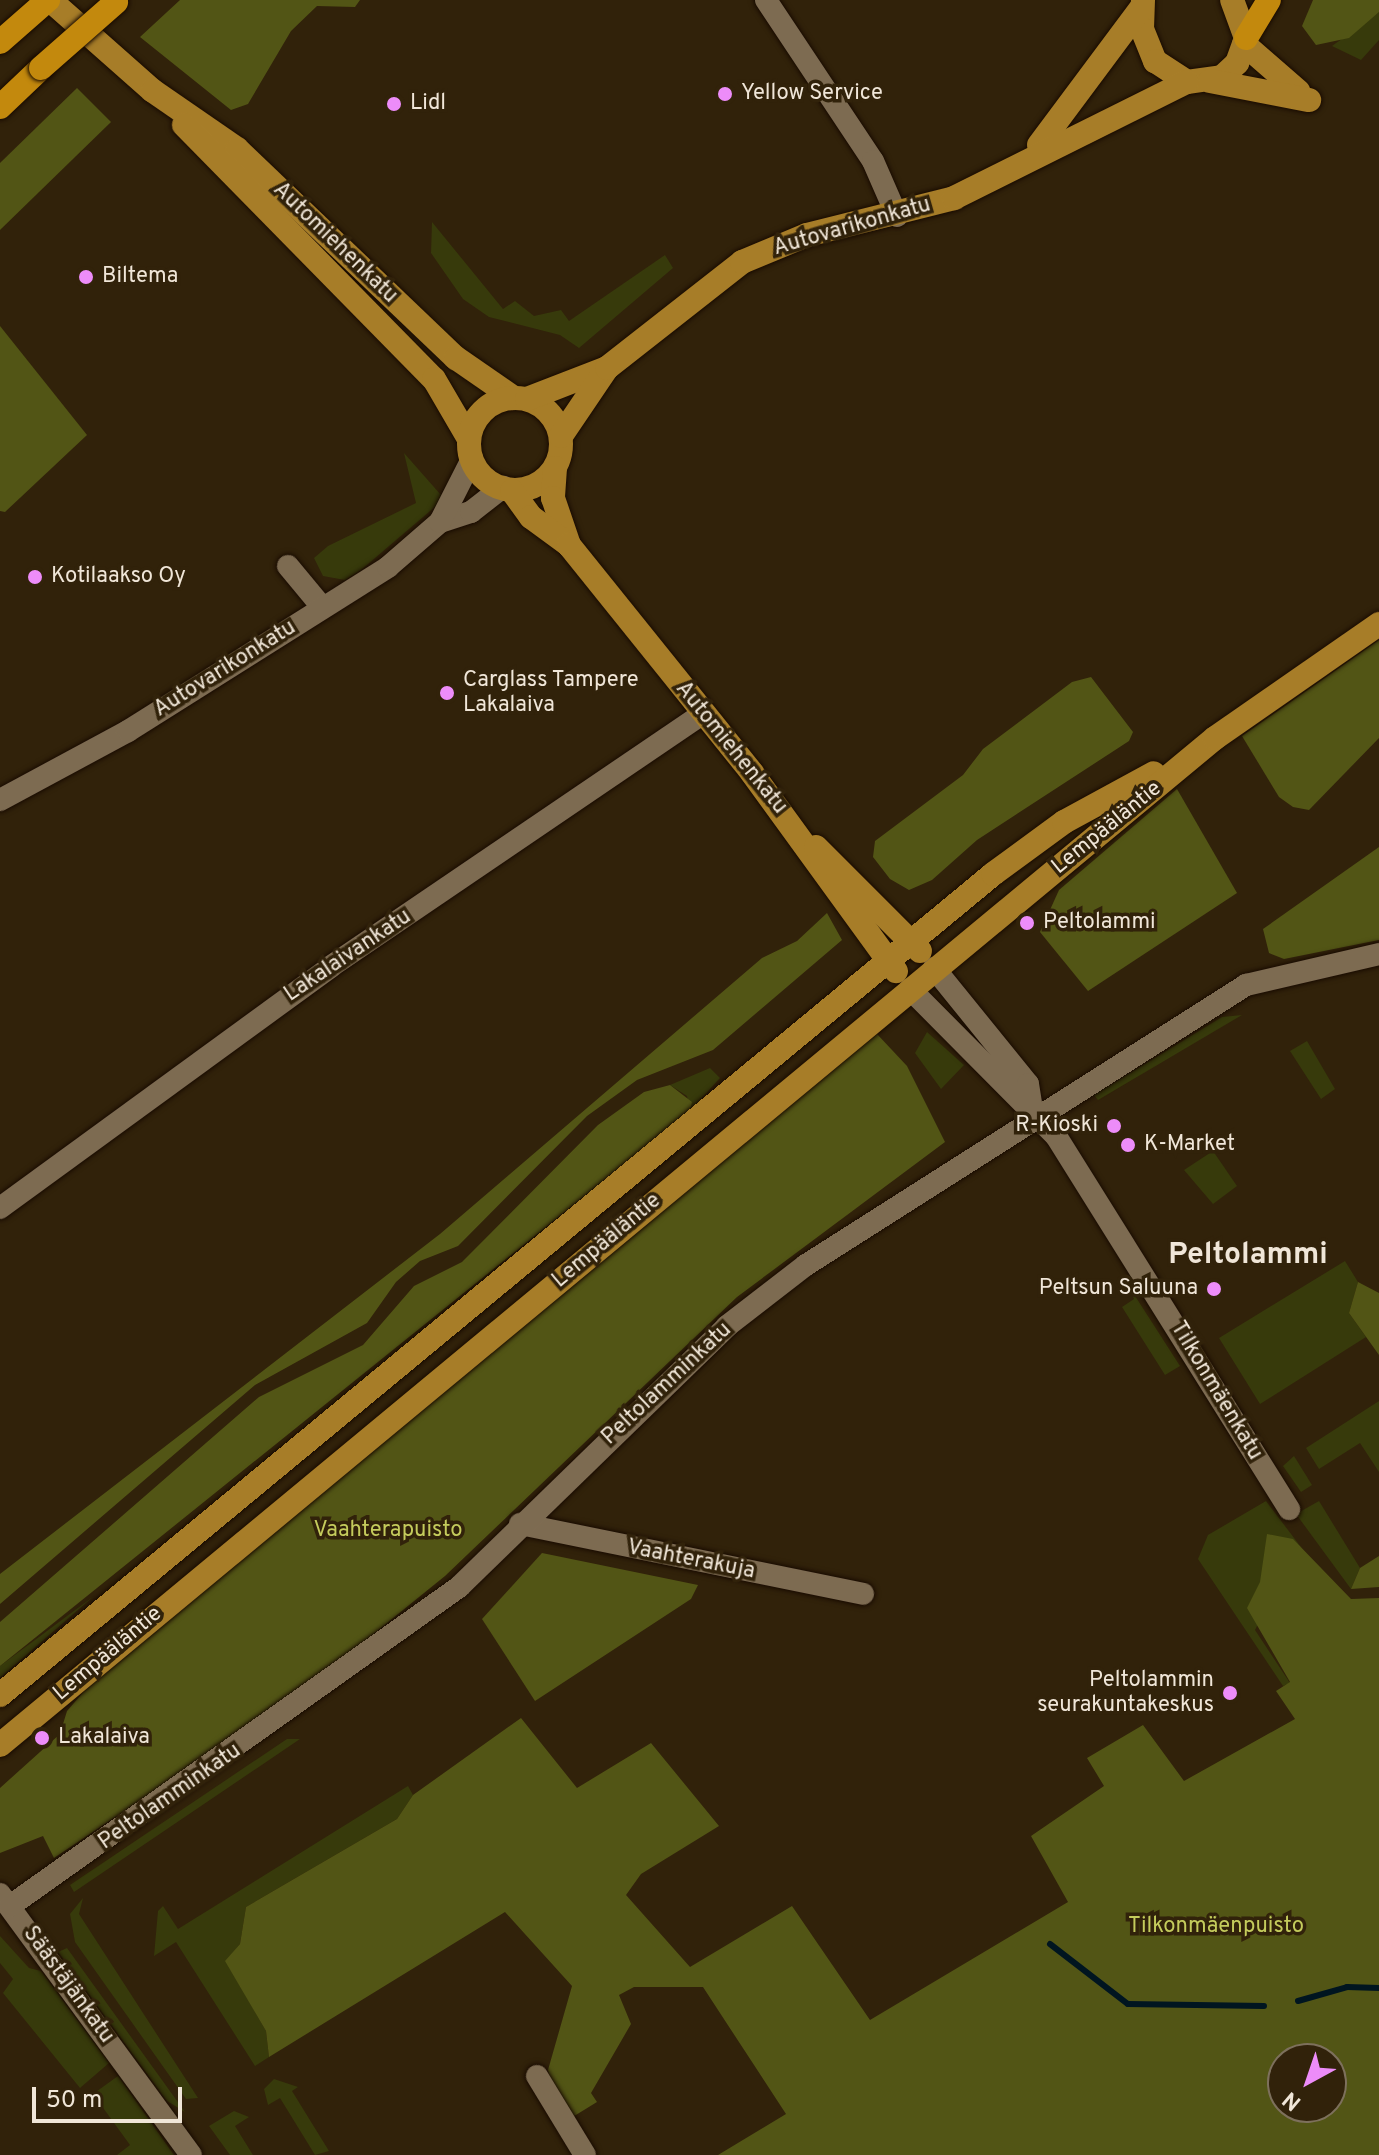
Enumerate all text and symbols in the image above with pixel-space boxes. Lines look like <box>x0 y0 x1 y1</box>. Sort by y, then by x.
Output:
place label: Yellow Service <box>741 81 883 107</box>
marker: Yellow Service <box>716 85 734 103</box>
place label: Lidl <box>410 91 446 117</box>
marker: Lidl <box>385 95 403 113</box>
street label: Automiehenkatu <box>267 177 403 309</box>
street label: Autovarikonkatu <box>770 192 934 262</box>
place label: Biltema <box>102 264 178 290</box>
marker: Biltema <box>77 268 95 286</box>
place label: Kotilaakso Oy <box>51 564 186 590</box>
marker: Kotilaakso Oy <box>26 568 44 586</box>
street label: Autovarikonkatu <box>149 615 301 723</box>
place label: Carglass Tampere Lakalaiva <box>463 667 639 718</box>
street label: Automiehenkatu <box>669 676 793 820</box>
marker: Carglass Tampere Lakalaiva <box>438 684 456 702</box>
street label: Lempääläntie <box>1047 776 1167 880</box>
street label: Lakalaivankatu <box>280 904 416 1008</box>
place label: Peltolammi <box>1043 910 1156 936</box>
marker: Peltolammi <box>1018 914 1036 932</box>
place label: R-Kioski <box>1015 1113 1098 1139</box>
marker: R-Kioski <box>1105 1117 1123 1135</box>
place label: K-Market <box>1144 1132 1235 1158</box>
marker: K-Market <box>1119 1136 1137 1154</box>
street label: Lempääläntie <box>547 1188 667 1294</box>
district label: Peltolammi <box>1168 1238 1328 1274</box>
place label: Peltsun Saluuna <box>1039 1276 1198 1302</box>
marker: Peltsun Saluuna <box>1205 1280 1223 1298</box>
street label: Peltolamminkatu <box>597 1317 737 1451</box>
street label: Tilkonmäenkatu <box>1164 1317 1268 1465</box>
park label: Vaahterapuisto <box>313 1518 463 1544</box>
street label: Vaahterakuja <box>625 1535 757 1585</box>
street label: Lempääläntie <box>48 1601 168 1707</box>
place label: Peltolammin seurakuntakeskus <box>1037 1667 1214 1718</box>
marker: Peltolammin seurakuntakeskus <box>1221 1684 1239 1702</box>
place label: Lakalaiva <box>58 1725 150 1751</box>
marker: Lakalaiva <box>33 1729 51 1747</box>
street label: Peltolamminkatu <box>94 1738 246 1856</box>
park label: Tilkonmäenpuisto <box>1128 1914 1304 1940</box>
street label: Säästäjänkatu <box>17 1921 119 2049</box>
north arrow <box>1267 2043 1347 2123</box>
scale bar <box>36 2071 186 2121</box>
text: N <box>1278 2085 1307 2116</box>
text: 50 m <box>46 2086 102 2116</box>

